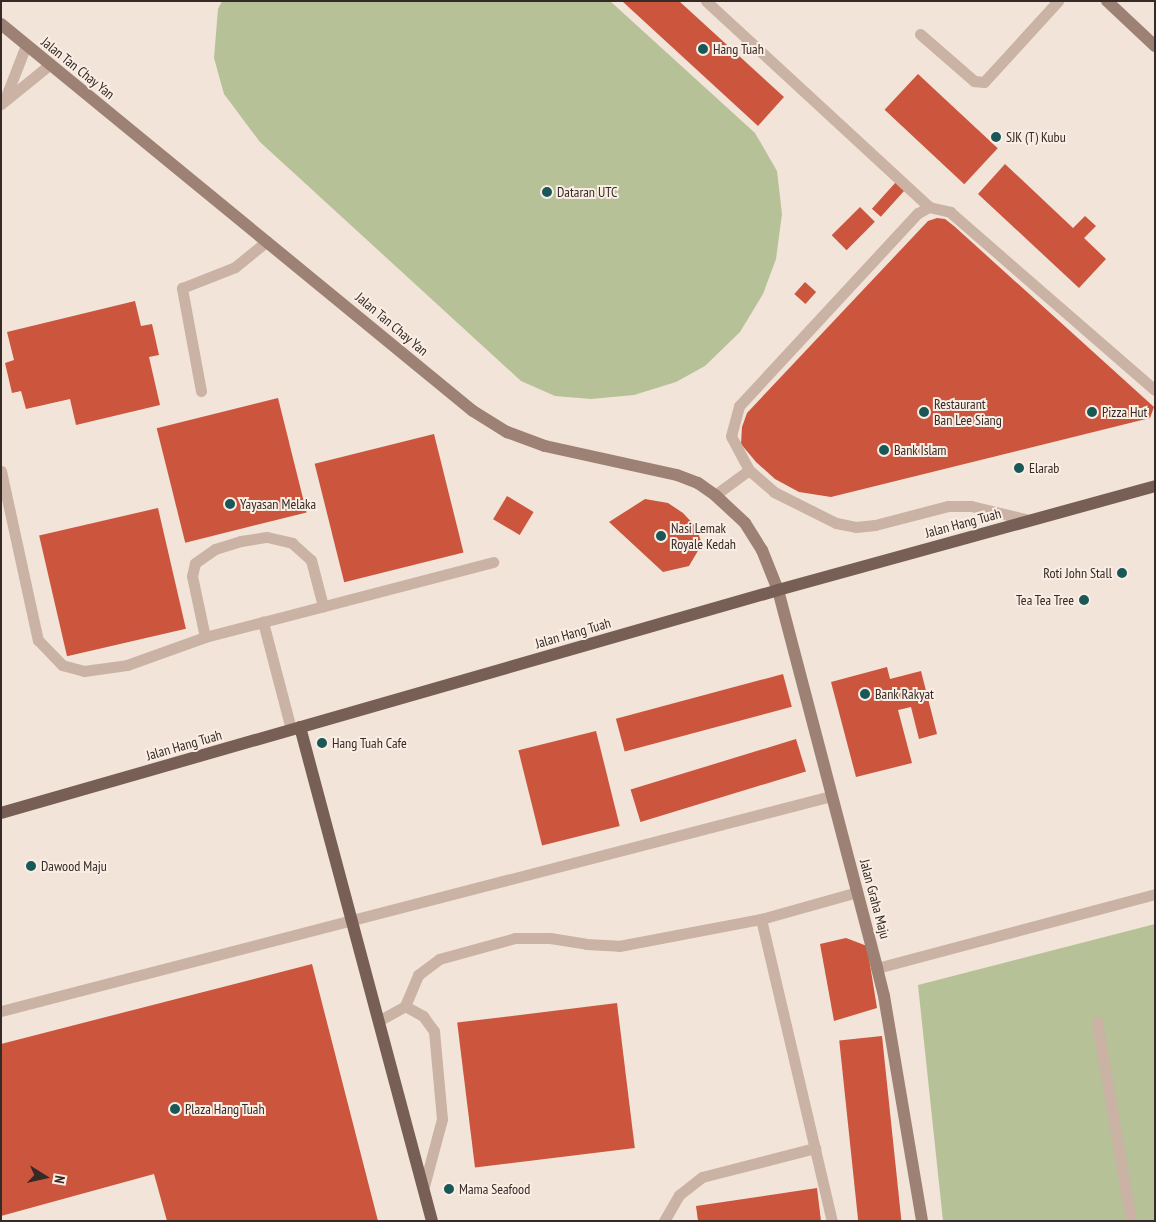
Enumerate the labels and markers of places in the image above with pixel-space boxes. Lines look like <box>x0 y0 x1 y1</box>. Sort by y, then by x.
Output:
place label: Hang Tuah <box>713 41 764 57</box>
marker: Hang Tuah <box>697 43 709 55</box>
place label: SJK (T) Kubu <box>1006 129 1066 145</box>
marker: SJK (T) Kubu <box>990 131 1002 143</box>
place label: Dataran UTC <box>557 184 617 200</box>
marker: Dataran UTC <box>541 186 553 198</box>
place label: Restaurant Ban Lee Siang <box>934 396 1002 428</box>
place label: Pizza Hut <box>1102 404 1147 420</box>
marker: Restaurant Ban Lee Siang <box>918 406 930 418</box>
marker: Pizza Hut <box>1086 406 1098 418</box>
place label: Bank Islam <box>894 442 947 458</box>
marker: Bank Islam <box>878 444 890 456</box>
place label: Elarab <box>1029 460 1059 476</box>
marker: Elarab <box>1013 462 1025 474</box>
place label: Yayasan Melaka <box>240 496 316 512</box>
marker: Yayasan Melaka <box>224 498 236 510</box>
place label: Nasi Lemak Royale Kedah <box>671 520 736 552</box>
marker: Nasi Lemak Royale Kedah <box>655 530 667 542</box>
place label: Roti John Stall <box>1043 565 1112 581</box>
marker: Roti John Stall <box>1116 567 1128 579</box>
place label: Tea Tea Tree <box>1015 592 1074 608</box>
marker: Tea Tea Tree <box>1078 594 1090 606</box>
place label: Bank Rakyat <box>875 686 934 702</box>
marker: Bank Rakyat <box>859 688 871 700</box>
place label: Hang Tuah Cafe <box>332 735 407 751</box>
marker: Hang Tuah Cafe <box>316 737 328 749</box>
place label: Dawood Maju <box>41 858 107 874</box>
marker: Dawood Maju <box>25 860 37 872</box>
place label: Plaza Hang Tuah <box>185 1101 265 1117</box>
marker: Plaza Hang Tuah <box>169 1103 181 1115</box>
place label: Mama Seafood <box>459 1181 530 1197</box>
marker: Mama Seafood <box>443 1183 455 1195</box>

